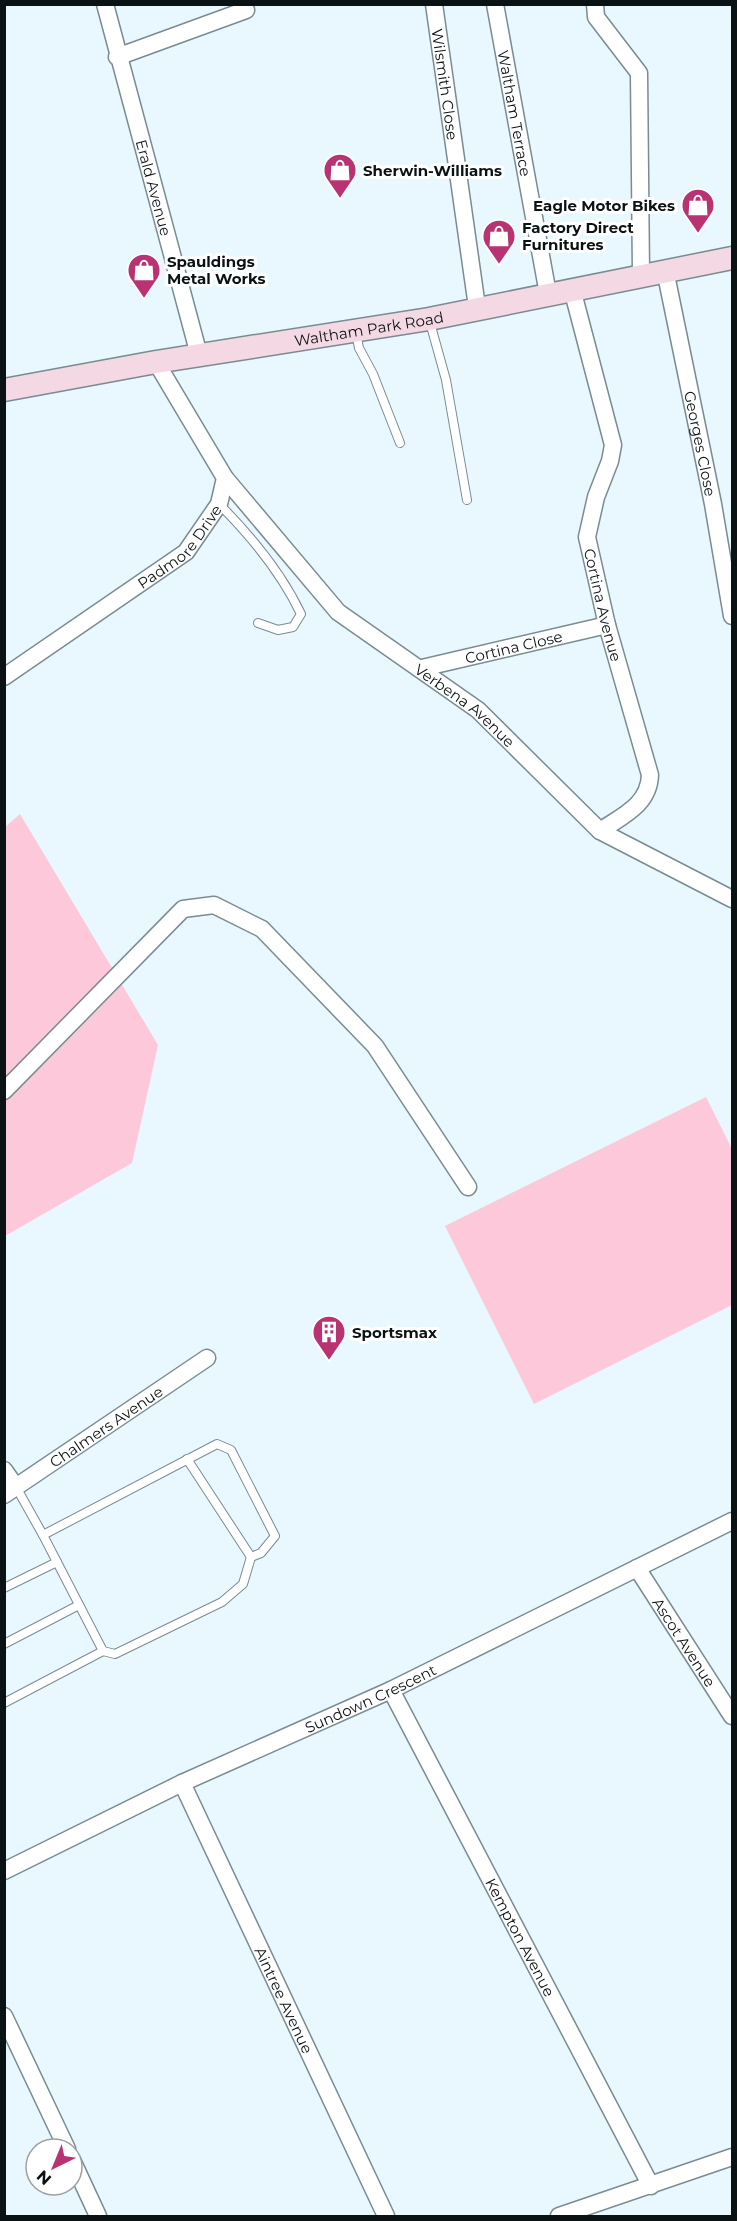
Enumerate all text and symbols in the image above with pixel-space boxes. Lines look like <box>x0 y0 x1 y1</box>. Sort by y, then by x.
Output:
street label: Wilsmith Close <box>428 27 463 141</box>
street label: Waltham Terrace <box>494 49 536 178</box>
street label: Erald Avenue <box>132 137 176 238</box>
shop icon: Sherwin-Williams <box>322 152 358 199</box>
place label: Sherwin-Williams <box>363 161 502 180</box>
shop icon: Eagle Motor Bikes <box>680 187 716 234</box>
place label: Eagle Motor Bikes <box>533 196 675 215</box>
shop icon: Factory Direct Furnitures <box>481 218 517 265</box>
place label: Factory Direct Furnitures <box>522 218 634 254</box>
shop icon: Spauldings Metal Works <box>126 252 162 299</box>
place label: Spauldings Metal Works <box>167 252 265 288</box>
street label: Waltham Park Road <box>293 307 445 350</box>
street label: Georges Close <box>681 389 721 498</box>
street label: Padmore Drive <box>133 501 225 592</box>
street label: Cortina Avenue <box>580 547 626 664</box>
street label: Cortina Close <box>463 626 564 667</box>
street label: Verbena Avenue <box>411 659 519 751</box>
building icon: Sportsmax <box>311 1314 347 1361</box>
place label: Sportsmax <box>352 1323 437 1342</box>
street label: Chalmers Avenue <box>46 1381 166 1471</box>
street label: Ascot Avenue <box>649 1594 720 1690</box>
street label: Sundown Crescent <box>302 1660 439 1737</box>
street label: Kempton Avenue <box>482 1875 559 2000</box>
street label: Aintree Avenue <box>251 1944 318 2056</box>
north arrow <box>24 2137 84 2197</box>
text: N <box>33 2166 55 2189</box>

